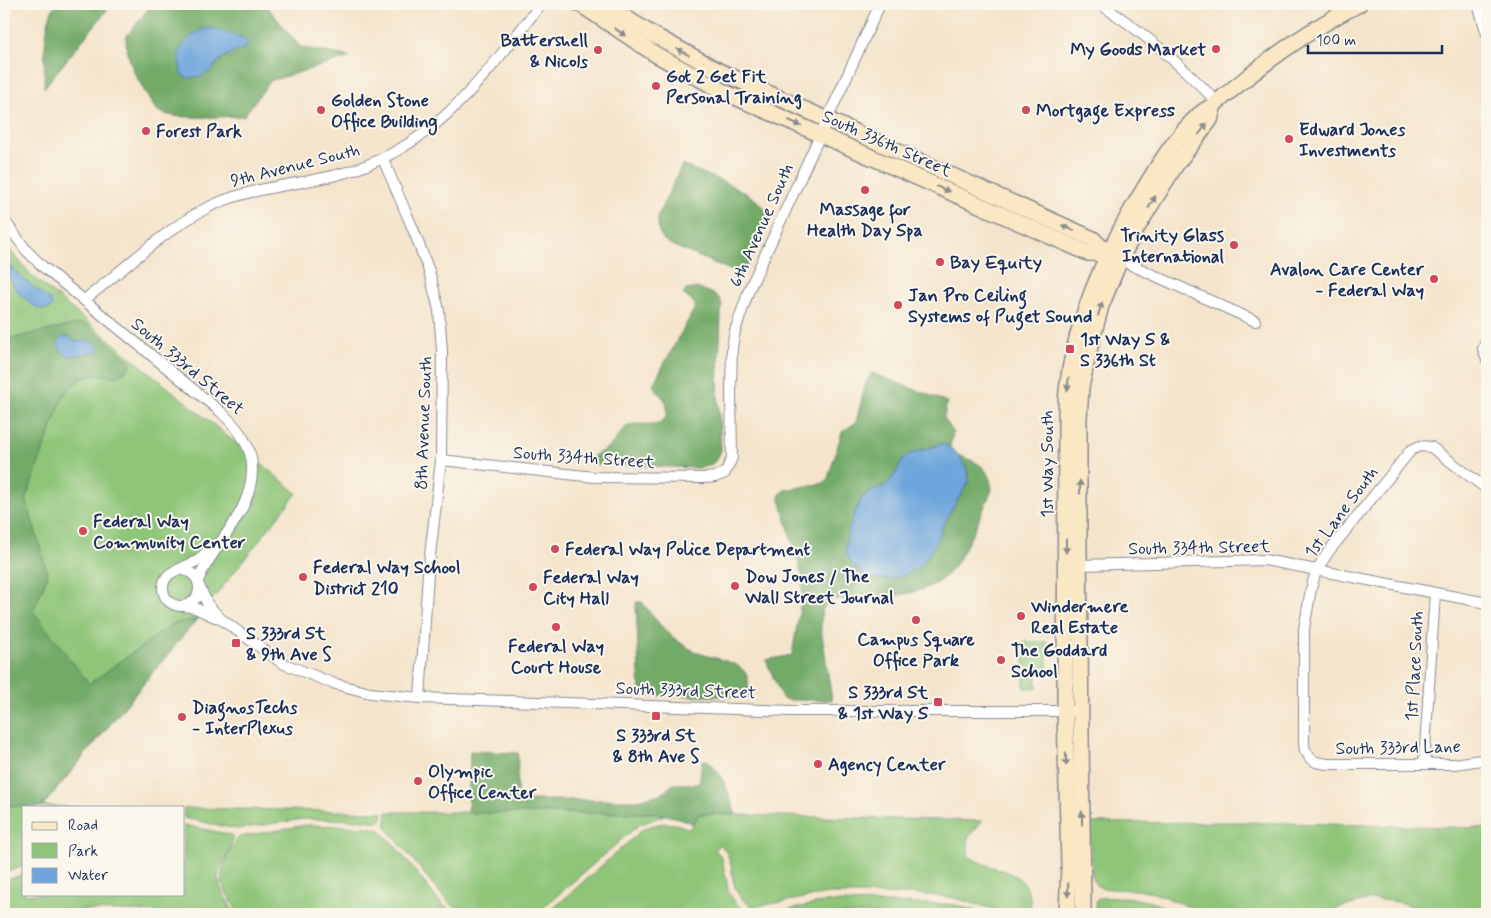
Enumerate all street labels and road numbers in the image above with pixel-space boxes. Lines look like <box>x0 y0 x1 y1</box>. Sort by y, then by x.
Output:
street label: South 336th Street <box>818 105 956 183</box>
street label: 9th Avenue South <box>228 138 362 194</box>
street label: 6th Avenue South <box>724 160 800 291</box>
street label: South 333rd Street <box>126 312 249 421</box>
street label: 8th Avenue South <box>410 356 438 490</box>
street label: 1st Way South <box>1036 410 1060 518</box>
street label: South 334th Street <box>512 441 656 475</box>
street label: 1st Lane South <box>1299 462 1384 563</box>
street label: South 334th Street <box>1128 535 1271 561</box>
street label: 1st Place South <box>1400 610 1430 722</box>
street label: South 333rd Street <box>615 677 757 705</box>
street label: South 333rd Lane <box>1335 735 1461 761</box>

